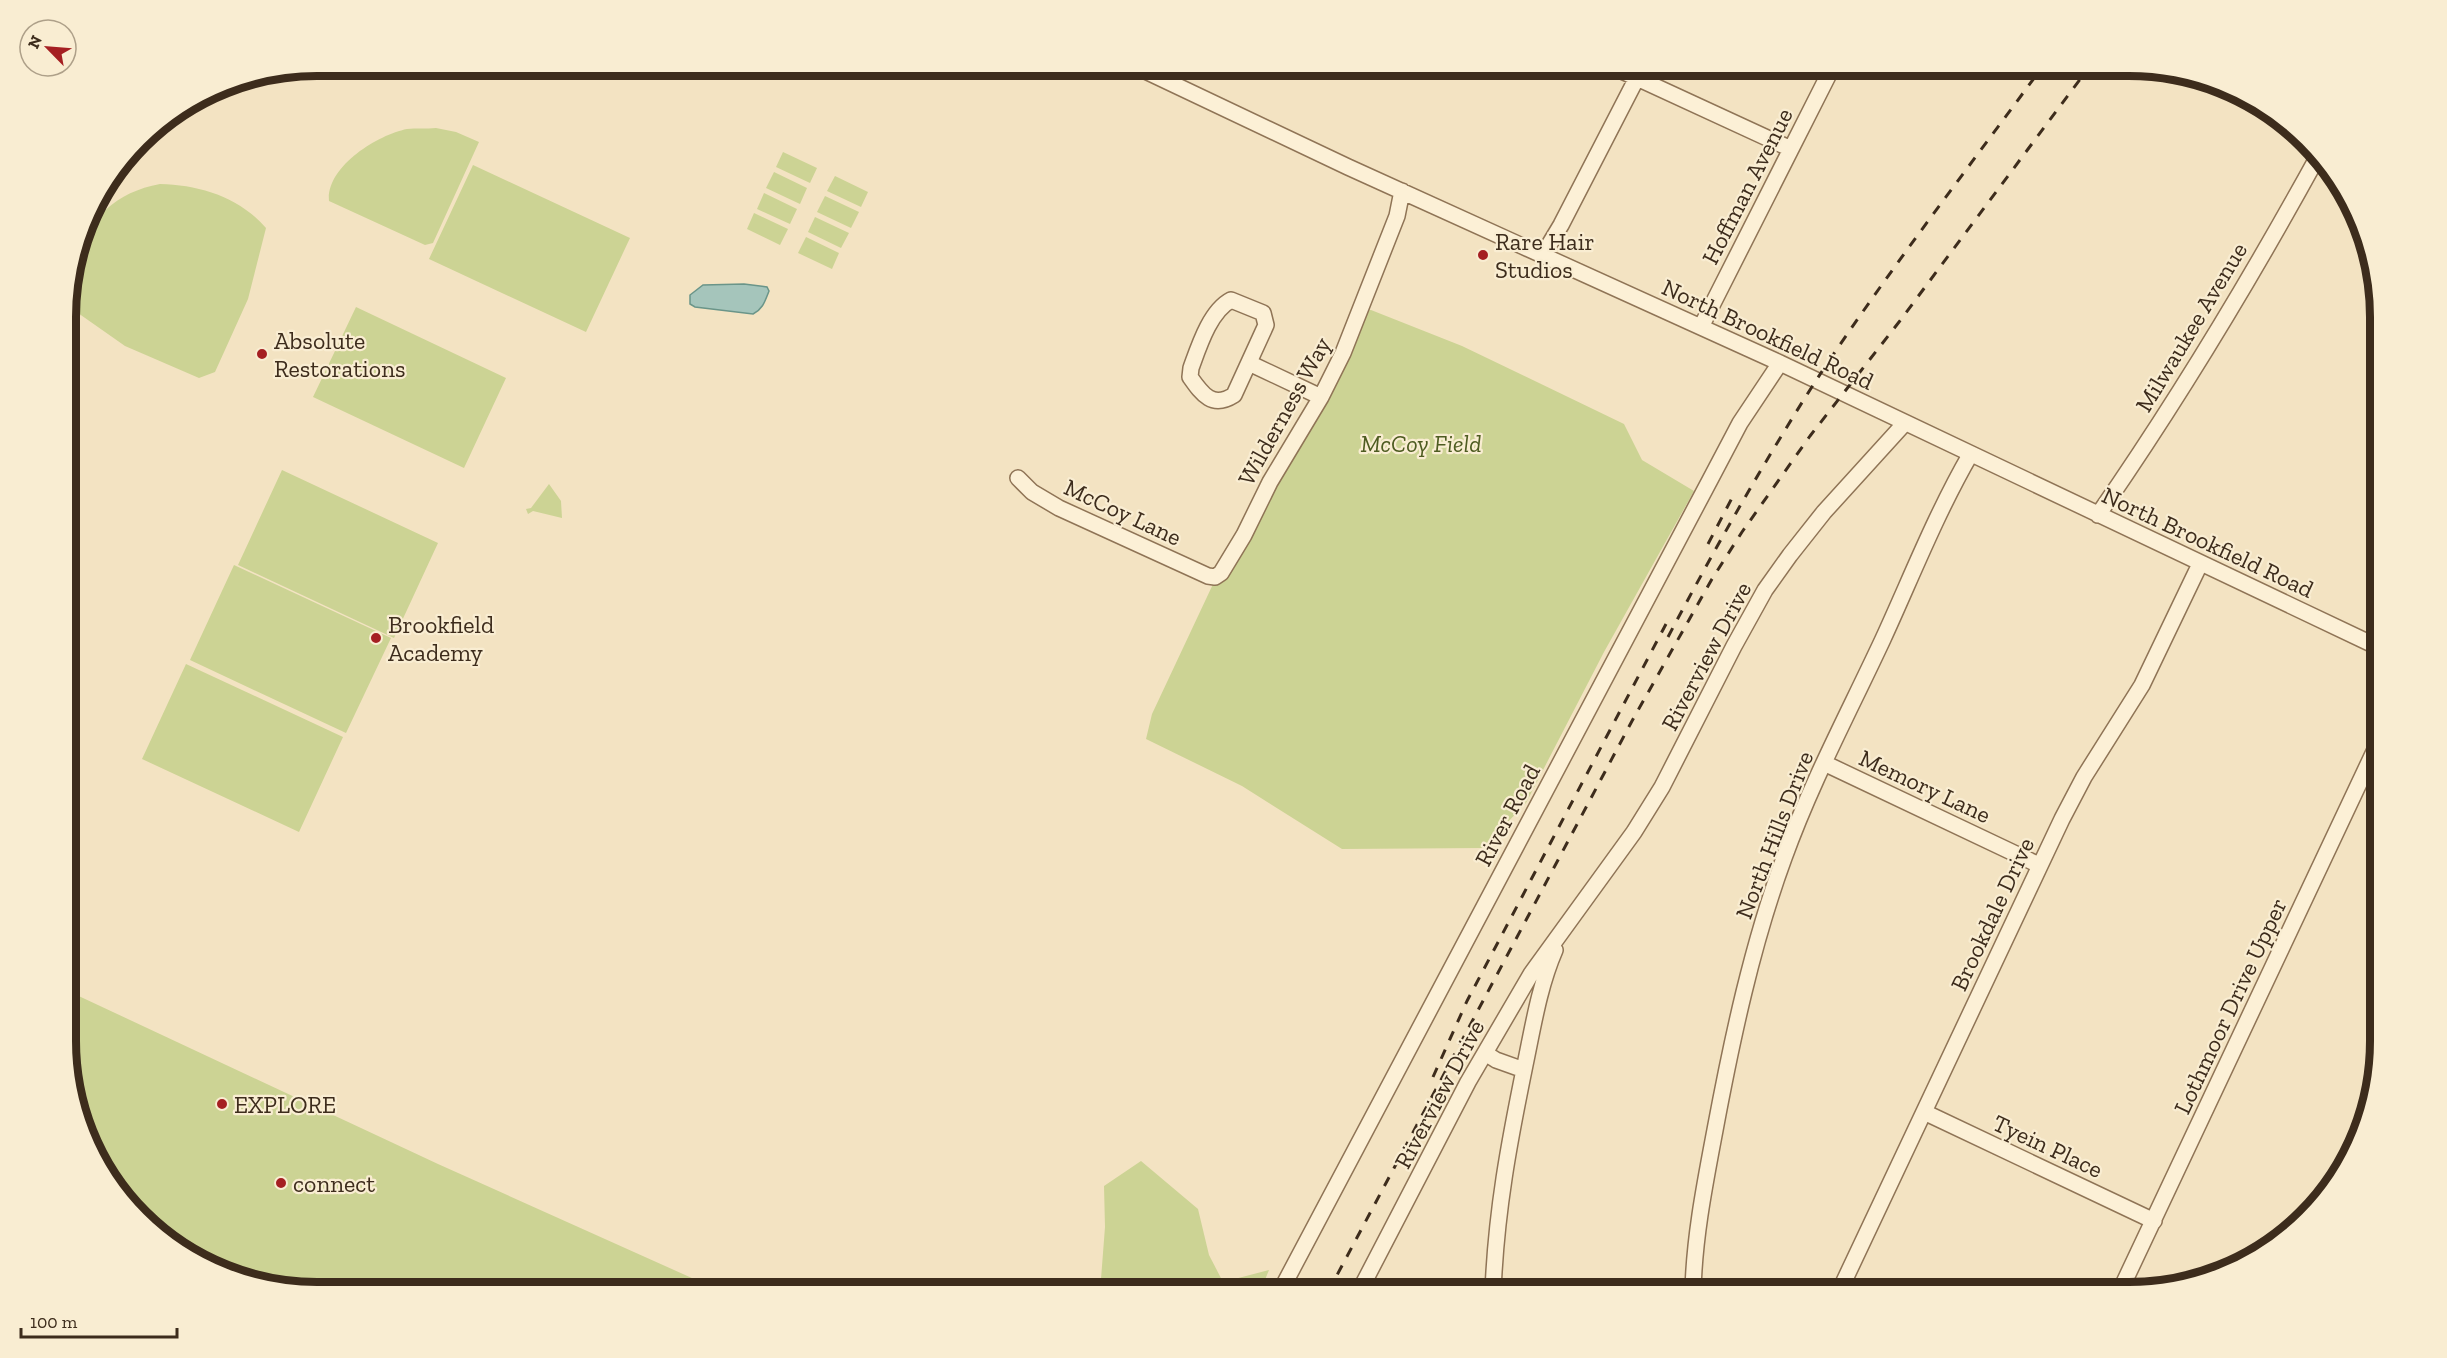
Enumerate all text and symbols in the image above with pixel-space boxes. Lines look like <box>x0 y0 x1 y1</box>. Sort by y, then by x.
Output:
north arrow <box>18 18 78 78</box>
text: N <box>24 32 46 51</box>
street label: Hoffman Avenue <box>1695 103 1799 269</box>
place label: Rare Hair Studios <box>1495 227 1594 284</box>
street label: Milwaukee Avenue <box>2129 237 2253 417</box>
marker: Rare Hair Studios <box>1476 248 1490 262</box>
street label: North Brookfield Road <box>1657 272 1879 396</box>
place label: Absolute Restorations <box>274 326 405 383</box>
street label: Wilderness Way <box>1231 331 1337 490</box>
marker: Absolute Restorations <box>255 347 269 361</box>
park label: McCoy Field <box>1361 429 1481 458</box>
street label: McCoy Lane <box>1060 472 1186 552</box>
street label: North Brookfield Road <box>2097 480 2319 604</box>
street label: Riverview Drive <box>1655 577 1757 735</box>
place label: Brookfield Academy <box>388 610 494 667</box>
marker: Brookfield Academy <box>369 631 383 645</box>
street label: Memory Lane <box>1855 743 1995 829</box>
street label: North Hills Drive <box>1729 747 1819 923</box>
street label: River Road <box>1468 759 1546 871</box>
street label: Brookdale Drive <box>1944 833 2040 995</box>
street label: Lothmoor Drive Upper <box>2167 894 2293 1118</box>
street label: Riverview Drive <box>1388 1015 1490 1173</box>
place label: EXPLORE <box>234 1090 336 1119</box>
marker: EXPLORE <box>215 1097 229 1111</box>
street label: Tyein Place <box>1989 1108 2107 1184</box>
place label: connect <box>293 1169 375 1198</box>
marker: connect <box>274 1176 288 1190</box>
scale bar <box>21 1301 177 1339</box>
text: 100 m <box>30 1311 78 1333</box>

